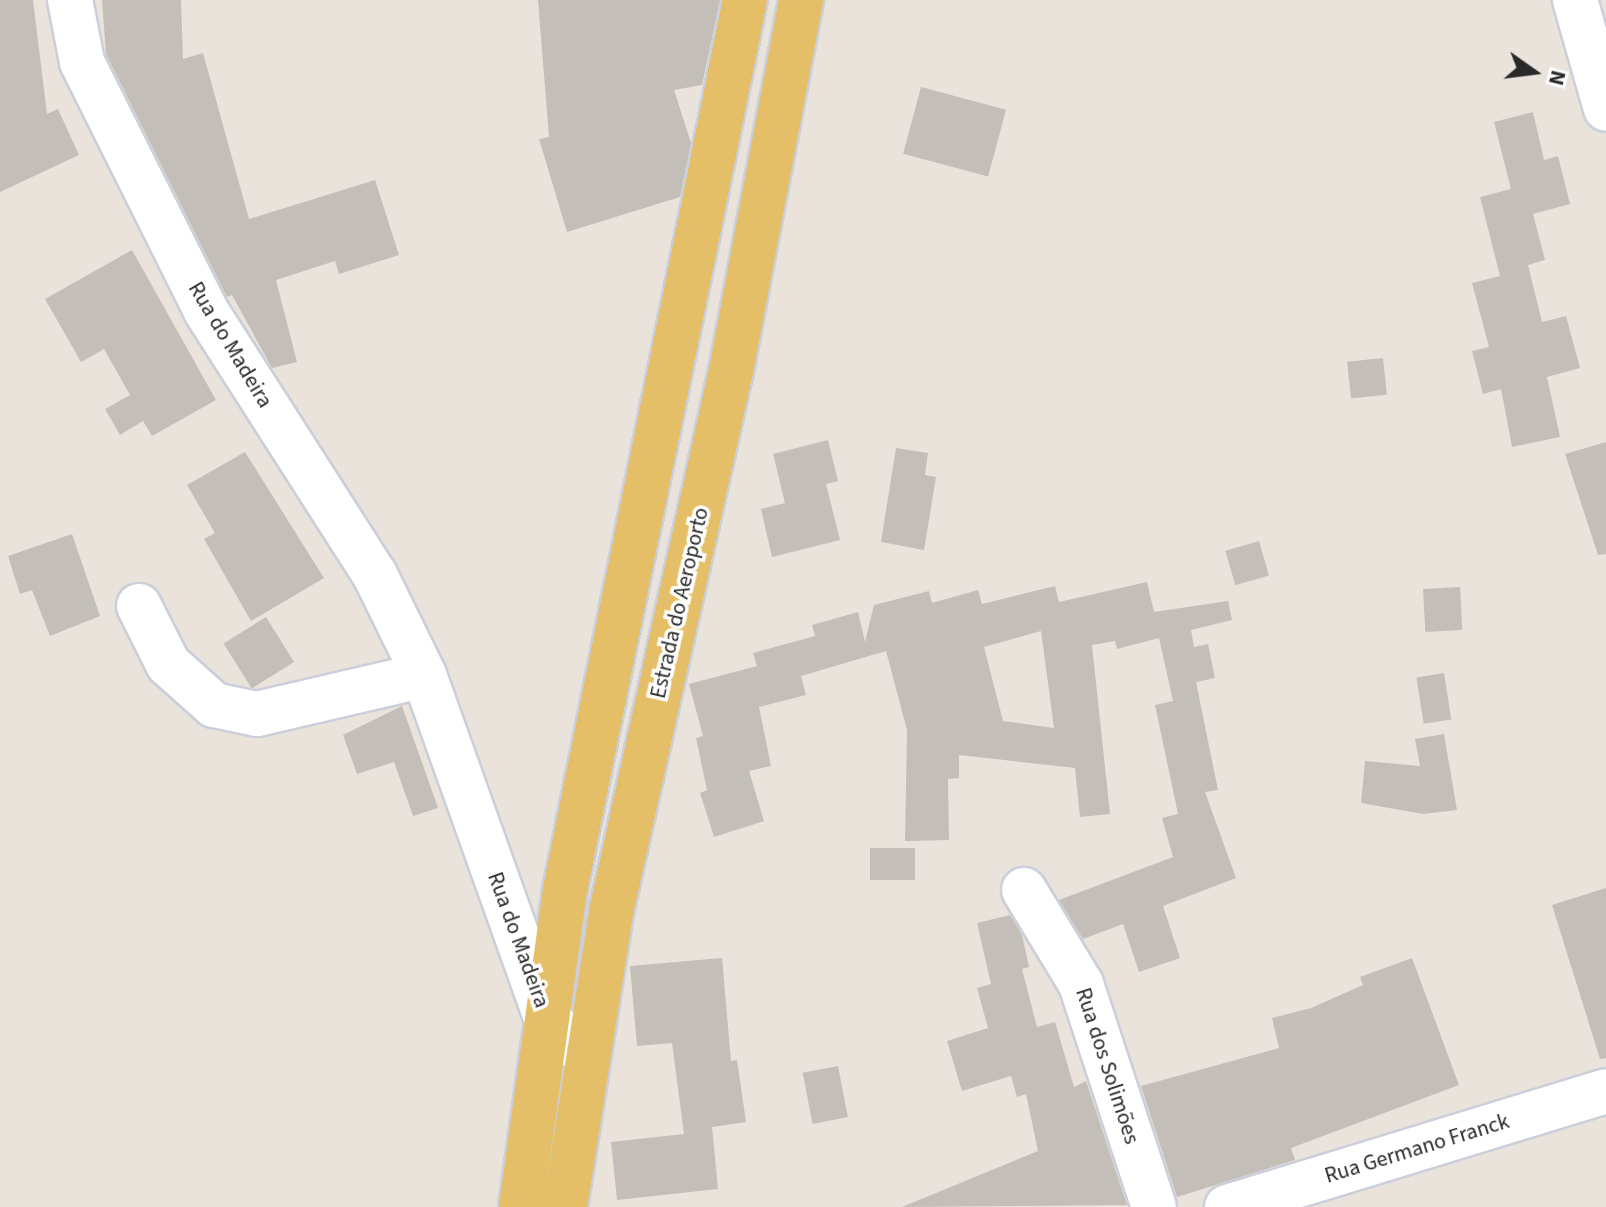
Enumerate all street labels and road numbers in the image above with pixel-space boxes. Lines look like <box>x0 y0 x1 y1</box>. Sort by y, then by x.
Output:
street label: Rua do Madeira <box>182 277 278 413</box>
street label: Estrada do Aeroporto <box>645 505 715 701</box>
street label: Rua do Madeira <box>481 869 555 1011</box>
street label: Rua dos Solimões <box>1069 985 1145 1147</box>
street label: Rua Germano Franck <box>1322 1108 1512 1190</box>

